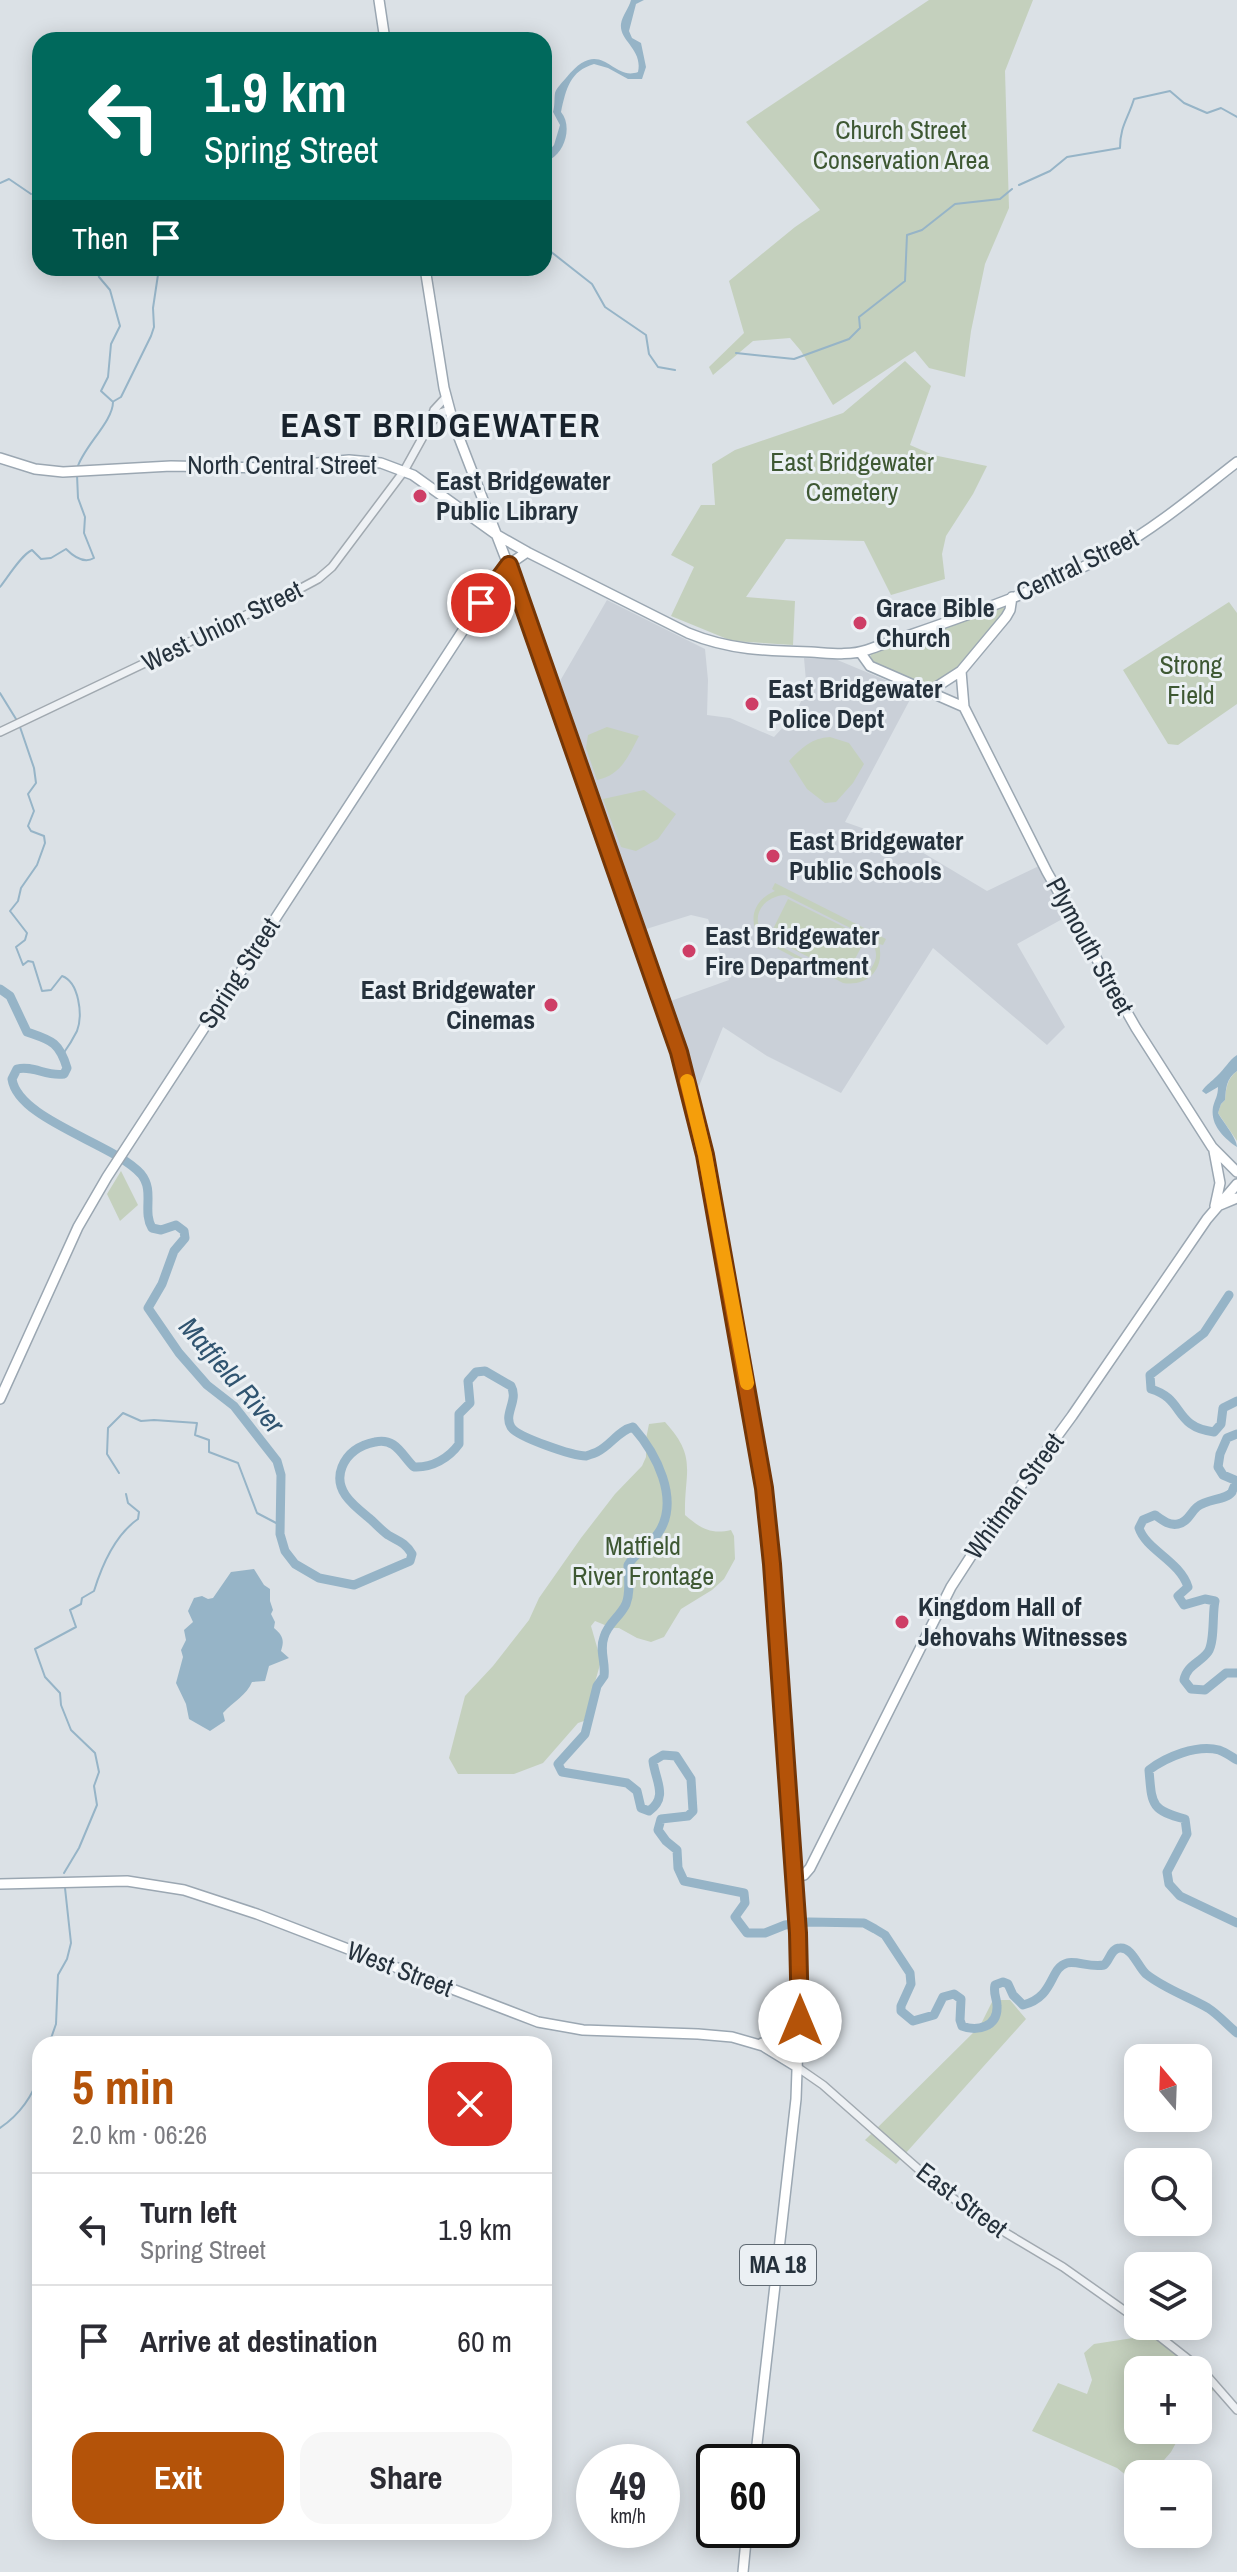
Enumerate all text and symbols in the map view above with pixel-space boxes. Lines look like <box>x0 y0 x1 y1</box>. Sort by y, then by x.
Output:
text: 1.9 km <box>204 54 347 129</box>
icon: left <box>72 64 176 168</box>
park label: Church Street Conservation Area <box>813 112 989 177</box>
text: Spring Street <box>204 126 378 174</box>
icon: arrive <box>144 216 188 260</box>
text: Then <box>72 218 128 258</box>
district label: EAST BRIDGEWATER <box>280 402 602 448</box>
park label: East Bridgewater Cemetery <box>770 444 934 509</box>
street label: North Central Street <box>187 447 377 482</box>
place label: East Bridgewater Public Library <box>436 463 611 528</box>
marker: East Bridgewater Public Library <box>411 487 429 505</box>
street label: Central Street <box>1010 520 1144 609</box>
pin <box>447 569 515 637</box>
street label: West Union Street <box>136 572 308 679</box>
icon: arrive <box>459 581 503 625</box>
place label: Grace Bible Church <box>876 590 995 655</box>
marker: Grace Bible Church <box>851 614 869 632</box>
park label: Strong Field <box>1160 647 1223 712</box>
place label: East Bridgewater Police Dept <box>768 671 943 736</box>
marker: East Bridgewater Police Dept <box>743 695 761 713</box>
place label: East Bridgewater Public Schools <box>789 823 964 888</box>
marker: East Bridgewater Public Schools <box>764 847 782 865</box>
street label: Plymouth Street <box>1038 871 1143 1021</box>
street label: Spring Street <box>190 910 288 1035</box>
place label: East Bridgewater Fire Department <box>705 918 880 983</box>
marker: East Bridgewater Fire Department <box>680 942 698 960</box>
place label: East Bridgewater Cinemas <box>361 972 536 1037</box>
marker: East Bridgewater Cinemas <box>542 996 560 1014</box>
water label: Matfield River <box>171 1309 294 1442</box>
street label: Whitman Street <box>956 1425 1071 1566</box>
park label: Matfield River Frontage <box>572 1528 714 1593</box>
place label: Kingdom Hall of Jehovahs Witnesses <box>918 1589 1128 1654</box>
marker: Kingdom Hall of Jehovahs Witnesses <box>893 1613 911 1631</box>
street label: West Street <box>342 1932 458 2005</box>
position arrow <box>758 1979 842 2063</box>
north arrow <box>1124 2044 1212 2132</box>
map controls <box>1124 2044 1212 2548</box>
text: 5 min <box>72 2054 175 2119</box>
button: close <box>428 2062 512 2146</box>
text: 2.0 km · 06:26 <box>72 2117 207 2152</box>
button: search <box>1124 2148 1212 2236</box>
street label: East Street <box>910 2154 1015 2245</box>
text: Turn left <box>140 2192 237 2232</box>
icon: left <box>72 2207 116 2251</box>
text: 1.9 km <box>438 2209 512 2249</box>
text: Spring Street <box>140 2232 266 2267</box>
road number: MA 18 <box>740 2245 816 2285</box>
button: layers <box>1124 2252 1212 2340</box>
icon: arrive <box>72 2319 116 2363</box>
text: Arrive at destination <box>140 2321 378 2361</box>
text: 60 m <box>457 2321 512 2361</box>
button: + <box>1124 2356 1212 2444</box>
button: Exit <box>72 2432 284 2524</box>
button: Share <box>300 2432 512 2524</box>
speed limit sign: 60 <box>696 2444 800 2548</box>
text: 49 <box>610 2459 646 2512</box>
button: − <box>1124 2460 1212 2548</box>
text: km/h <box>610 2502 646 2529</box>

